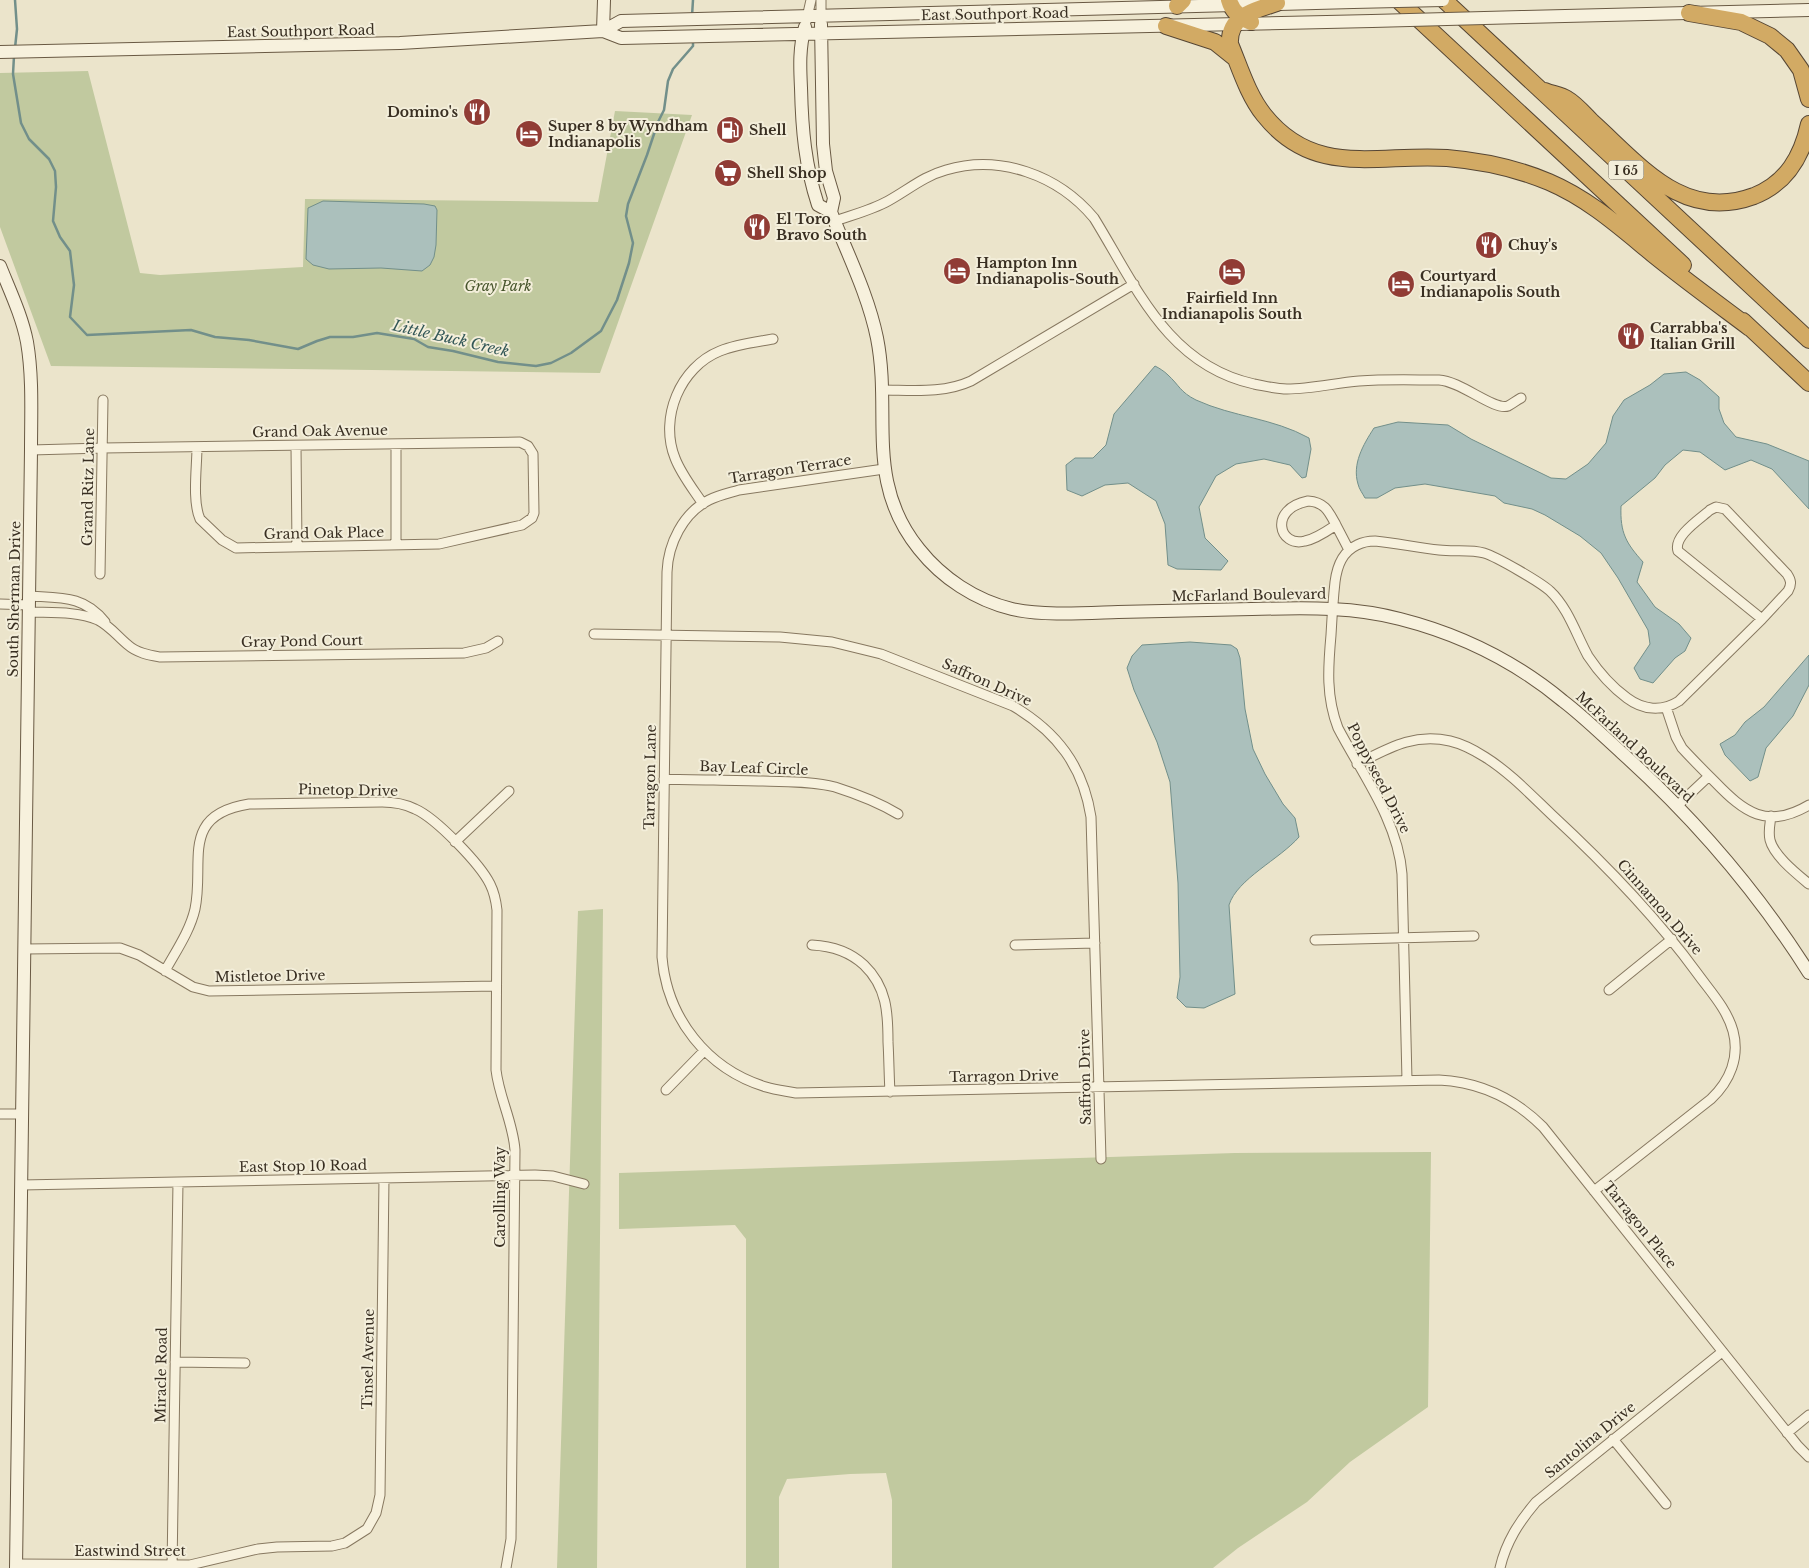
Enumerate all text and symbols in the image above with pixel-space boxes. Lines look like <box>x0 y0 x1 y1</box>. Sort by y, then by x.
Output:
street label: East Southport Road <box>921 4 1070 24</box>
street label: East Southport Road <box>227 21 376 41</box>
restaurant icon: Domino's <box>462 97 492 127</box>
place label: Domino's <box>387 103 458 121</box>
fuel station icon: Shell <box>715 115 745 145</box>
place label: Super 8 by Wyndham Indianapolis <box>548 117 709 151</box>
hotel icon: Super 8 by Wyndham Indianapolis <box>514 119 544 149</box>
place label: Shell <box>749 121 786 139</box>
supermarket icon: Shell Shop <box>713 158 743 188</box>
road number: I 65 <box>1608 160 1644 180</box>
place label: Shell Shop <box>747 164 827 182</box>
place label: El Toro Bravo South <box>776 210 867 244</box>
restaurant icon: El Toro Bravo South <box>742 212 772 242</box>
restaurant icon: Chuy's <box>1474 230 1504 260</box>
place label: Chuy's <box>1508 236 1558 254</box>
place label: Hampton Inn Indianapolis-South <box>976 254 1119 288</box>
hotel icon: Hampton Inn Indianapolis-South <box>942 256 972 286</box>
hotel icon: Fairfield Inn Indianapolis South <box>1217 257 1247 287</box>
place label: Courtyard Indianapolis South <box>1420 267 1560 301</box>
hotel icon: Courtyard Indianapolis South <box>1386 269 1416 299</box>
park label: Gray Park <box>465 277 531 295</box>
place label: Fairfield Inn Indianapolis South <box>1162 289 1302 323</box>
water label: Little Buck Creek <box>390 315 511 361</box>
place label: Carrabba's Italian Grill <box>1650 319 1735 353</box>
restaurant icon: Carrabba's Italian Grill <box>1616 321 1646 351</box>
street label: Grand Oak Avenue <box>252 421 388 441</box>
street label: Grand Ritz Lane <box>78 428 98 546</box>
street label: Tarragon Terrace <box>727 450 853 488</box>
street label: South Sherman Drive <box>4 521 24 677</box>
street label: Grand Oak Place <box>264 523 384 543</box>
street label: McFarland Boulevard <box>1171 585 1327 605</box>
street label: Gray Pond Court <box>241 631 364 651</box>
street label: Saffron Drive <box>939 654 1035 710</box>
street label: McFarland Boulevard <box>1572 688 1698 807</box>
street label: Poppyseed Drive <box>1343 720 1415 836</box>
street label: Tarragon Lane <box>640 724 660 830</box>
street label: Bay Leaf Circle <box>699 757 809 779</box>
street label: Pinetop Drive <box>298 780 398 800</box>
street label: Cinnamon Drive <box>1614 855 1706 959</box>
street label: Mistletoe Drive <box>214 966 326 986</box>
street label: Saffron Drive <box>1075 1029 1095 1125</box>
street label: Tarragon Drive <box>949 1066 1059 1086</box>
street label: Carolling Way <box>491 1146 509 1248</box>
street label: East Stop 10 Road <box>239 1156 368 1176</box>
street label: Tarragon Place <box>1599 1178 1681 1272</box>
street label: Tinsel Avenue <box>358 1308 378 1410</box>
street label: Miracle Road <box>151 1326 171 1423</box>
street label: Santolina Drive <box>1541 1398 1639 1482</box>
street label: Eastwind Street <box>74 1542 186 1560</box>

